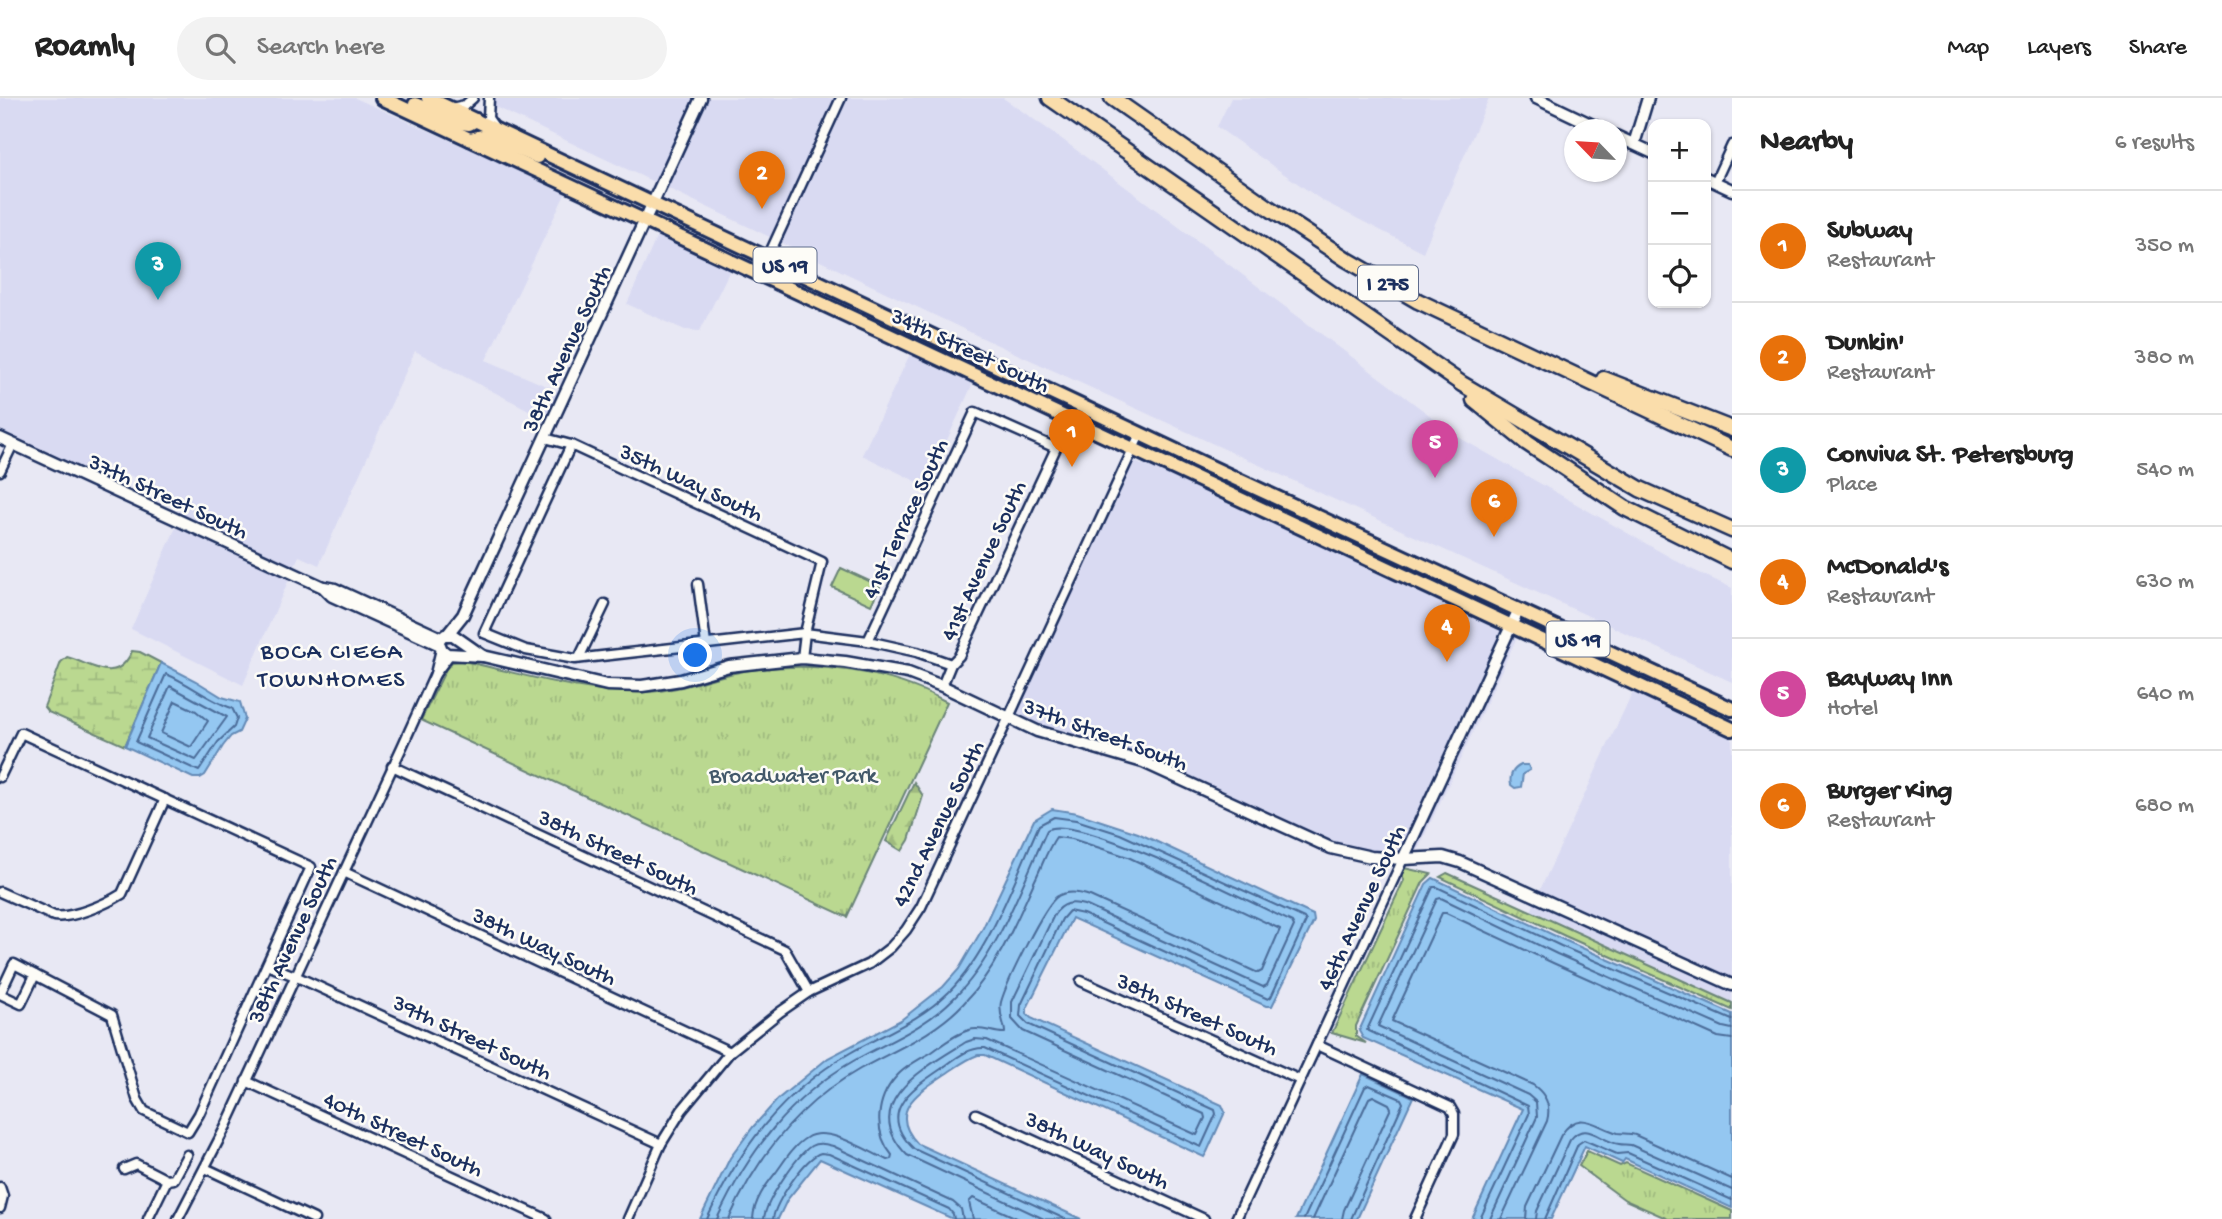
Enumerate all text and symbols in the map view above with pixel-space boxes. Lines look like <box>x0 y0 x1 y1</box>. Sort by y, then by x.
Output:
search box <box>177 17 667 80</box>
text: Roamly <box>35 29 135 67</box>
icon: search <box>201 29 239 67</box>
text: Search here <box>257 33 385 64</box>
text: Map <box>1947 34 1989 63</box>
text: Layers <box>2027 34 2091 63</box>
text: Share <box>2129 34 2187 63</box>
north arrow <box>1564 119 1627 182</box>
map controls <box>1648 119 1711 308</box>
button: + <box>1648 119 1711 182</box>
text: Nearby <box>1760 126 1853 161</box>
text: 6 results <box>2115 130 2194 157</box>
pin: 2 <box>739 151 785 209</box>
button: − <box>1648 182 1711 245</box>
text: Subway <box>1827 217 1912 248</box>
text: 1 <box>1778 233 1788 260</box>
text: 350 m <box>2135 233 2194 260</box>
pin: 3 <box>135 242 181 300</box>
button: locate <box>1648 245 1711 308</box>
road number: US 19 <box>754 248 816 282</box>
text: Restaurant <box>1827 248 1934 275</box>
street label: 38th Avenue South <box>517 262 619 438</box>
road number: I 275 <box>1358 266 1418 300</box>
street label: 34th Street South <box>885 303 1053 401</box>
text: Dunkin' <box>1827 329 1905 360</box>
text: 2 <box>1777 345 1789 372</box>
text: 380 m <box>2135 345 2194 372</box>
text: Restaurant <box>1827 360 1934 387</box>
pin: 1 <box>1049 409 1095 467</box>
pin: 5 <box>1412 420 1458 478</box>
street label: 41st Terrace South <box>858 435 956 604</box>
street label: 35th Way South <box>613 439 767 529</box>
text: Conviva St. Petersburg <box>1827 441 2074 472</box>
street label: 37th Street South <box>83 449 252 547</box>
text: 3 <box>1777 457 1789 484</box>
text: 540 m <box>2136 457 2194 484</box>
text: Place <box>1827 472 1877 499</box>
street label: 41st Avenue South <box>936 477 1034 646</box>
pin: 6 <box>1471 479 1517 537</box>
text: McDonald's <box>1827 553 1948 584</box>
text: 4 <box>1778 569 1788 596</box>
text: 630 m <box>2136 569 2194 596</box>
text: Restaurant <box>1827 584 1934 611</box>
pin: 4 <box>1424 604 1470 662</box>
road number: US 19 <box>1546 622 1610 656</box>
your location <box>678 638 712 672</box>
district label: BOCA CIEGA TOWNHOMES <box>256 639 406 696</box>
text: Bayway Inn <box>1827 665 1952 696</box>
text: 5 <box>1777 681 1789 708</box>
text: 640 m <box>2137 681 2194 708</box>
street label: 37th Street South <box>1018 694 1191 779</box>
text: Hotel <box>1827 696 1878 723</box>
street label: 42nd Avenue South <box>888 737 992 912</box>
park label: Broadwater Park <box>708 764 879 791</box>
text: Burger King <box>1827 777 1952 808</box>
text: 6 <box>1777 793 1789 820</box>
text: 680 m <box>2135 793 2194 820</box>
street label: 38th Street South <box>532 805 702 903</box>
text: Restaurant <box>1827 808 1934 835</box>
street label: 46th Avenue South <box>1313 821 1413 996</box>
street label: 38th Avenue South <box>243 853 345 1029</box>
street label: 38th Way South <box>466 903 620 993</box>
street label: 38th Street South <box>1111 968 1281 1064</box>
street label: 39th Street South <box>387 990 555 1088</box>
street label: 40th Street South <box>318 1087 487 1185</box>
street label: 38th Way South <box>1019 1107 1173 1197</box>

